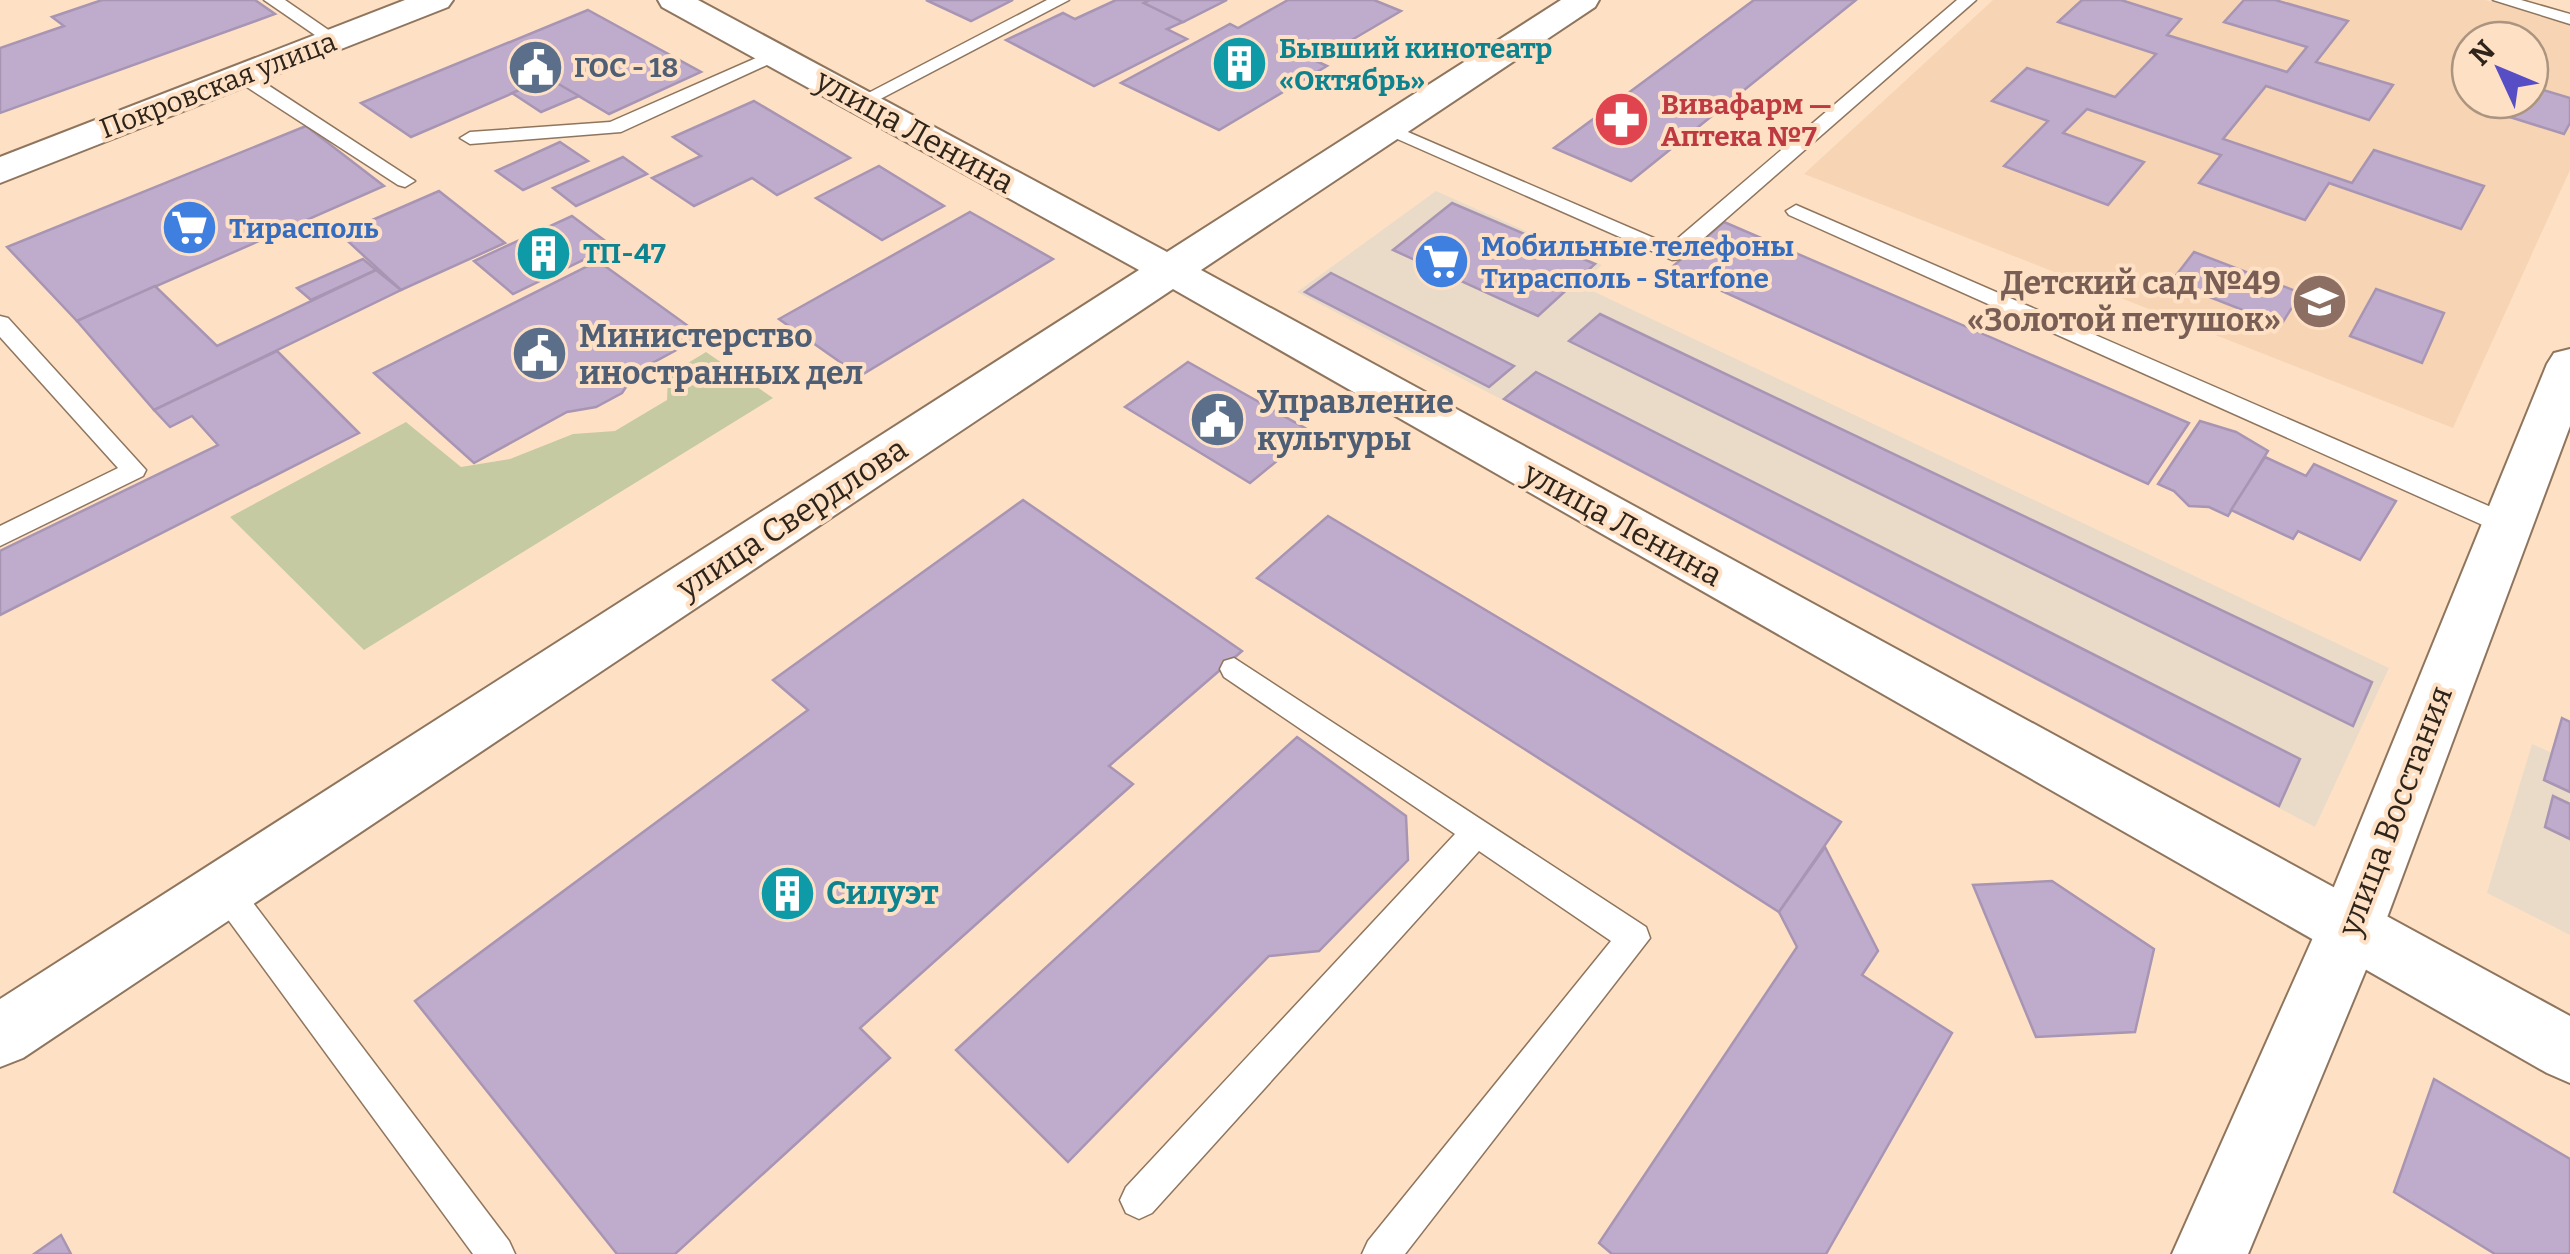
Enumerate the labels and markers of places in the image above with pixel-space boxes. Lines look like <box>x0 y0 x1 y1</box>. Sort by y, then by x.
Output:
place label: Бывший кинотеатр «Октябрь» <box>1279 32 1552 97</box>
building icon: Бывший кинотеатр «Октябрь» <box>1210 34 1270 94</box>
public building icon: ГОС - 18 <box>505 37 565 97</box>
place label: ГОС - 18 <box>574 51 678 84</box>
place label: Вивафарм — Аптека №7 <box>1661 88 1832 153</box>
pharmacy icon: Вивафарм — Аптека №7 <box>1592 90 1652 150</box>
supermarket icon: Тирасполь <box>160 198 220 258</box>
place label: Тирасполь <box>229 212 379 245</box>
building icon: ТП-47 <box>514 223 574 283</box>
place label: Мобильные телефоны Тирасполь - Starfone <box>1481 230 1794 295</box>
supermarket icon: Мобильные телефоны Тирасполь - Starfone <box>1412 232 1472 292</box>
place label: ТП-47 <box>583 237 666 270</box>
place label: Детский сад №49 «Золотой петушок» <box>1967 264 2281 339</box>
school or university icon: Детский сад №49 «Золотой петушок» <box>2290 271 2350 331</box>
place label: Министерство иностранных дел <box>579 317 863 392</box>
public building icon: Министерство иностранных дел <box>510 324 570 384</box>
place label: Управление культуры <box>1257 383 1454 458</box>
public building icon: Управление культуры <box>1188 390 1248 450</box>
building icon: Силуэт <box>757 863 817 923</box>
place label: Силуэт <box>826 874 939 912</box>

